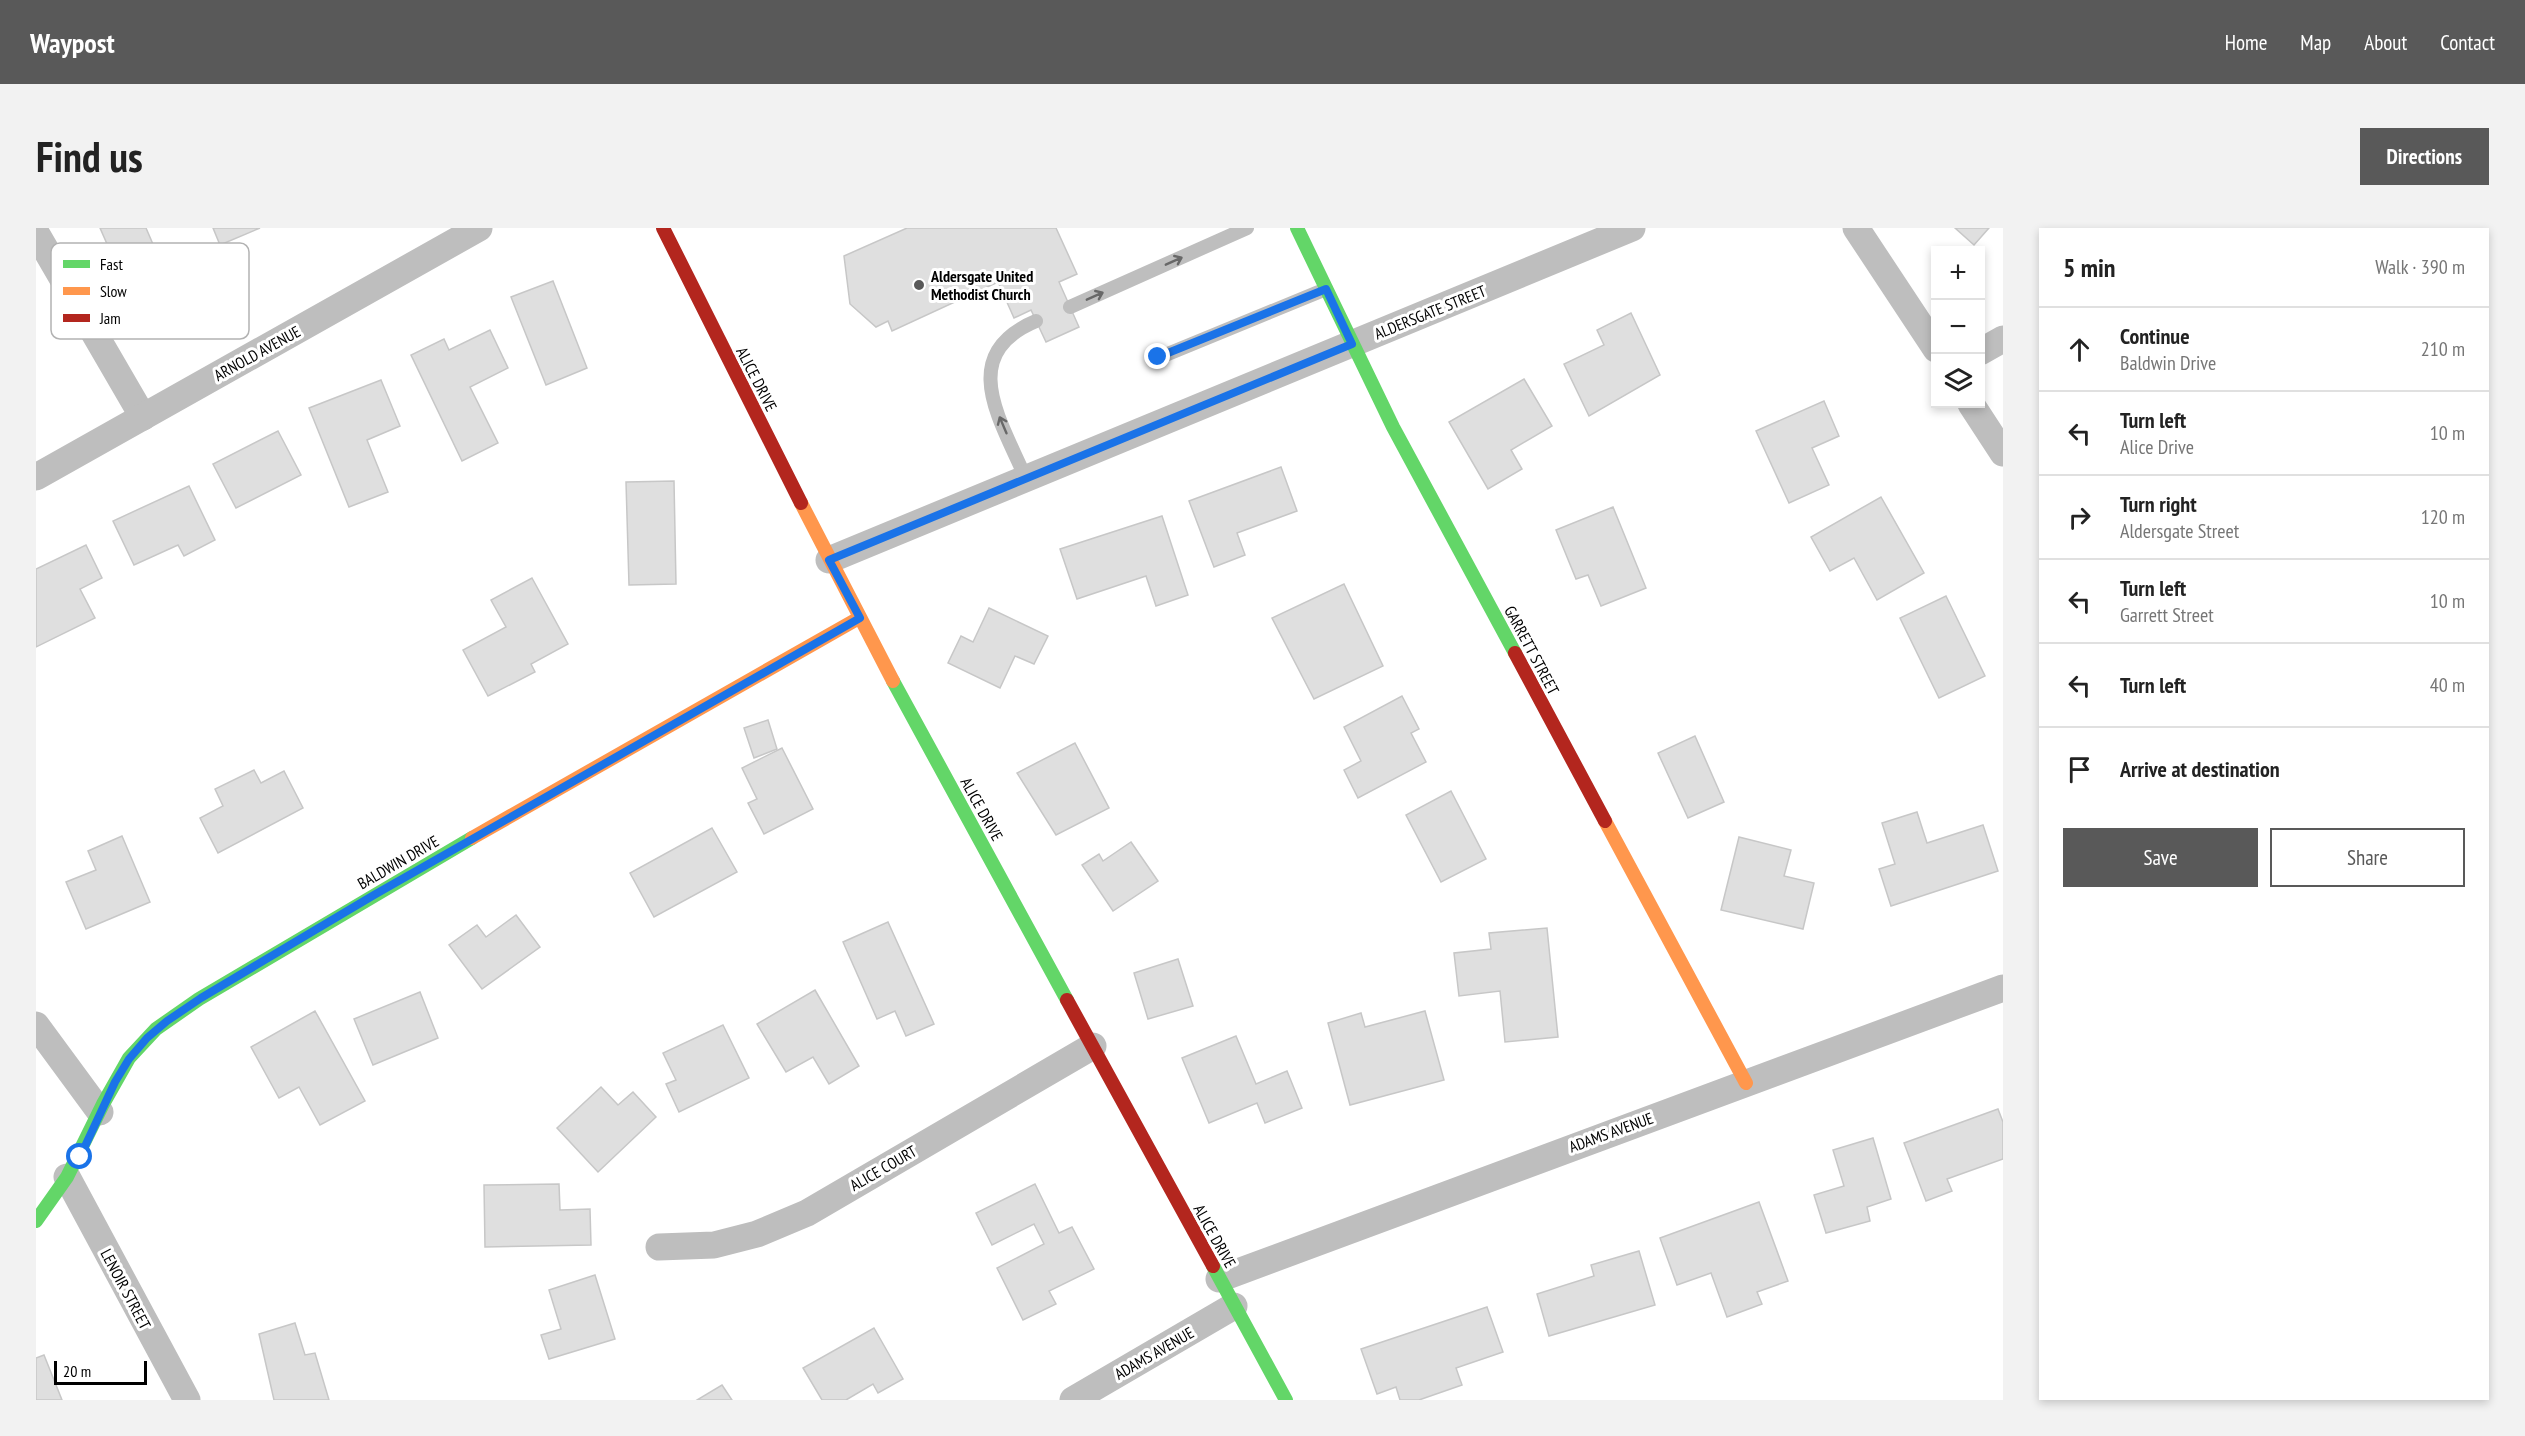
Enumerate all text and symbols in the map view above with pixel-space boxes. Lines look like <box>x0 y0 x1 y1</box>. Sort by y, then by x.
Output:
text: Waypost <box>30 24 115 61</box>
text: Home <box>2225 29 2267 56</box>
text: Map <box>2300 29 2331 56</box>
text: About <box>2364 29 2407 56</box>
text: Contact <box>2440 29 2495 56</box>
button: Directions <box>2360 128 2489 185</box>
text: Find us <box>36 129 143 184</box>
legend <box>51 243 249 339</box>
map controls <box>1931 246 1985 408</box>
button: + <box>1931 246 1985 300</box>
text: 5 min <box>2063 251 2116 284</box>
text: Fast <box>100 254 123 274</box>
one-way arrow <box>1164 254 1182 266</box>
text: Walk · 390 m <box>2375 254 2465 280</box>
place label: Aldersgate United Methodist Church <box>930 266 1033 304</box>
marker: Aldersgate United Methodist Church <box>912 278 926 292</box>
text: Slow <box>100 281 127 301</box>
street label: ALDERSGATE STREET <box>1371 281 1489 343</box>
one-way arrow <box>1086 289 1104 301</box>
button: − <box>1931 300 1985 354</box>
text: Jam <box>99 308 121 328</box>
street label: ARNOLD AVENUE <box>210 321 304 385</box>
text: Continue <box>2120 322 2190 350</box>
icon: ahead <box>2063 333 2096 366</box>
text: 210 m <box>2421 336 2465 362</box>
street label: ALICE DRIVE <box>732 343 782 415</box>
route end <box>1144 343 1170 369</box>
text: Baldwin Drive <box>2120 350 2216 376</box>
button: layers <box>1931 354 1985 408</box>
text: Turn left <box>2120 406 2186 434</box>
one-way arrow <box>997 416 1008 435</box>
icon: left <box>2063 417 2096 450</box>
text: 10 m <box>2430 420 2465 446</box>
text: Alice Drive <box>2120 434 2194 460</box>
text: Turn right <box>2120 490 2197 518</box>
icon: right <box>2063 501 2096 534</box>
text: 120 m <box>2421 504 2465 530</box>
text: Aldersgate Street <box>2120 518 2239 544</box>
text: Turn left <box>2120 574 2186 602</box>
icon: left <box>2063 585 2096 618</box>
text: 10 m <box>2430 588 2465 614</box>
street label: GARRETT STREET <box>1500 602 1564 698</box>
text: Garrett Street <box>2120 602 2214 628</box>
icon: left <box>2063 669 2096 702</box>
text: Turn left <box>2120 671 2186 699</box>
text: 40 m <box>2430 672 2465 698</box>
icon: arrive <box>2063 753 2096 786</box>
text: Arrive at destination <box>2120 755 2280 783</box>
street label: ALICE DRIVE <box>956 774 1008 844</box>
button: Save <box>2063 828 2258 887</box>
button: Share <box>2270 828 2465 887</box>
street label: BALDWIN DRIVE <box>354 831 442 893</box>
street label: ADAMS AVENUE <box>1566 1107 1656 1156</box>
street label: ALICE COURT <box>846 1141 920 1195</box>
route start <box>66 1143 92 1169</box>
street label: ALICE DRIVE <box>1189 1201 1241 1271</box>
street label: LENOIR STREET <box>96 1245 156 1333</box>
street label: ADAMS AVENUE <box>1111 1322 1197 1384</box>
scale bar <box>54 1358 147 1386</box>
text: 20 m <box>63 1361 91 1381</box>

